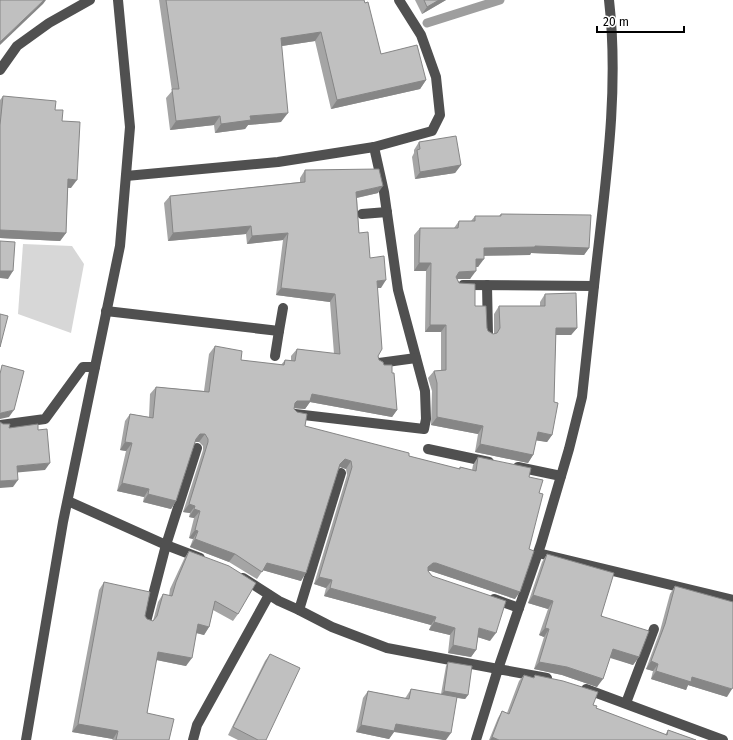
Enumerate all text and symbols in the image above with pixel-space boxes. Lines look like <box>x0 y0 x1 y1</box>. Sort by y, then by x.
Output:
scale bar <box>597 8 684 34</box>
text: 20 m <box>603 15 629 29</box>

